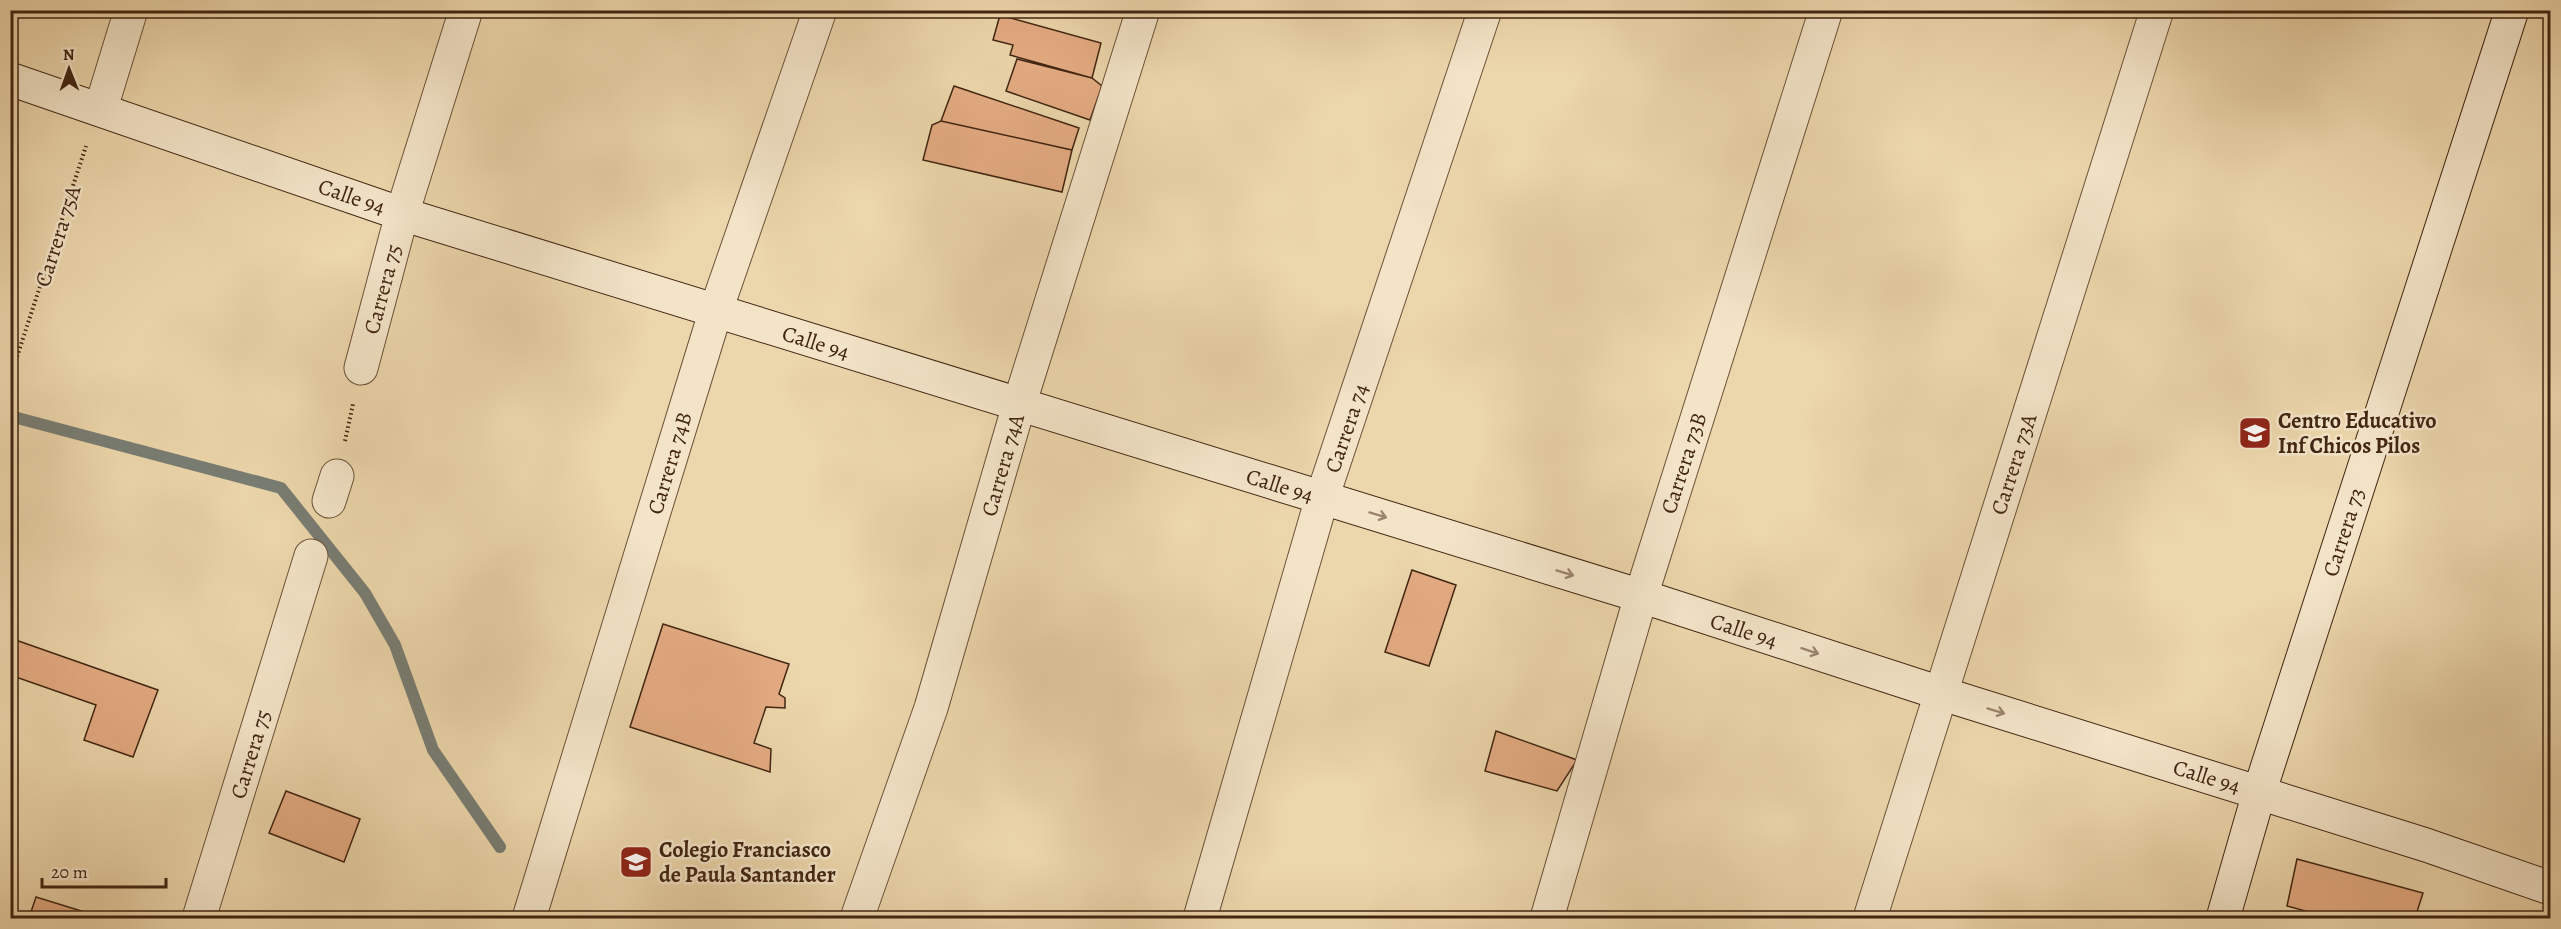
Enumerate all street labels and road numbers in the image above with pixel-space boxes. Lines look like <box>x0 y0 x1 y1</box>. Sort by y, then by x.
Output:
street label: Calle 94 <box>314 172 389 222</box>
street label: Carrera 75A <box>27 181 89 291</box>
street label: Carrera 75 <box>357 241 409 338</box>
street label: Calle 94 <box>778 319 853 367</box>
street label: Carrera 74 <box>1318 380 1376 477</box>
street label: Carrera 74B <box>640 408 700 518</box>
street label: Carrera 74A <box>974 409 1032 520</box>
street label: Carrera 73B <box>1653 409 1714 518</box>
street label: Carrera 73A <box>1984 409 2045 519</box>
street label: Calle 94 <box>1242 462 1317 510</box>
street label: Carrera 73 <box>2316 484 2372 581</box>
street label: Calle 94 <box>1706 606 1781 656</box>
street label: Carrera 75 <box>223 706 279 803</box>
street label: Calle 94 <box>2169 753 2244 801</box>

